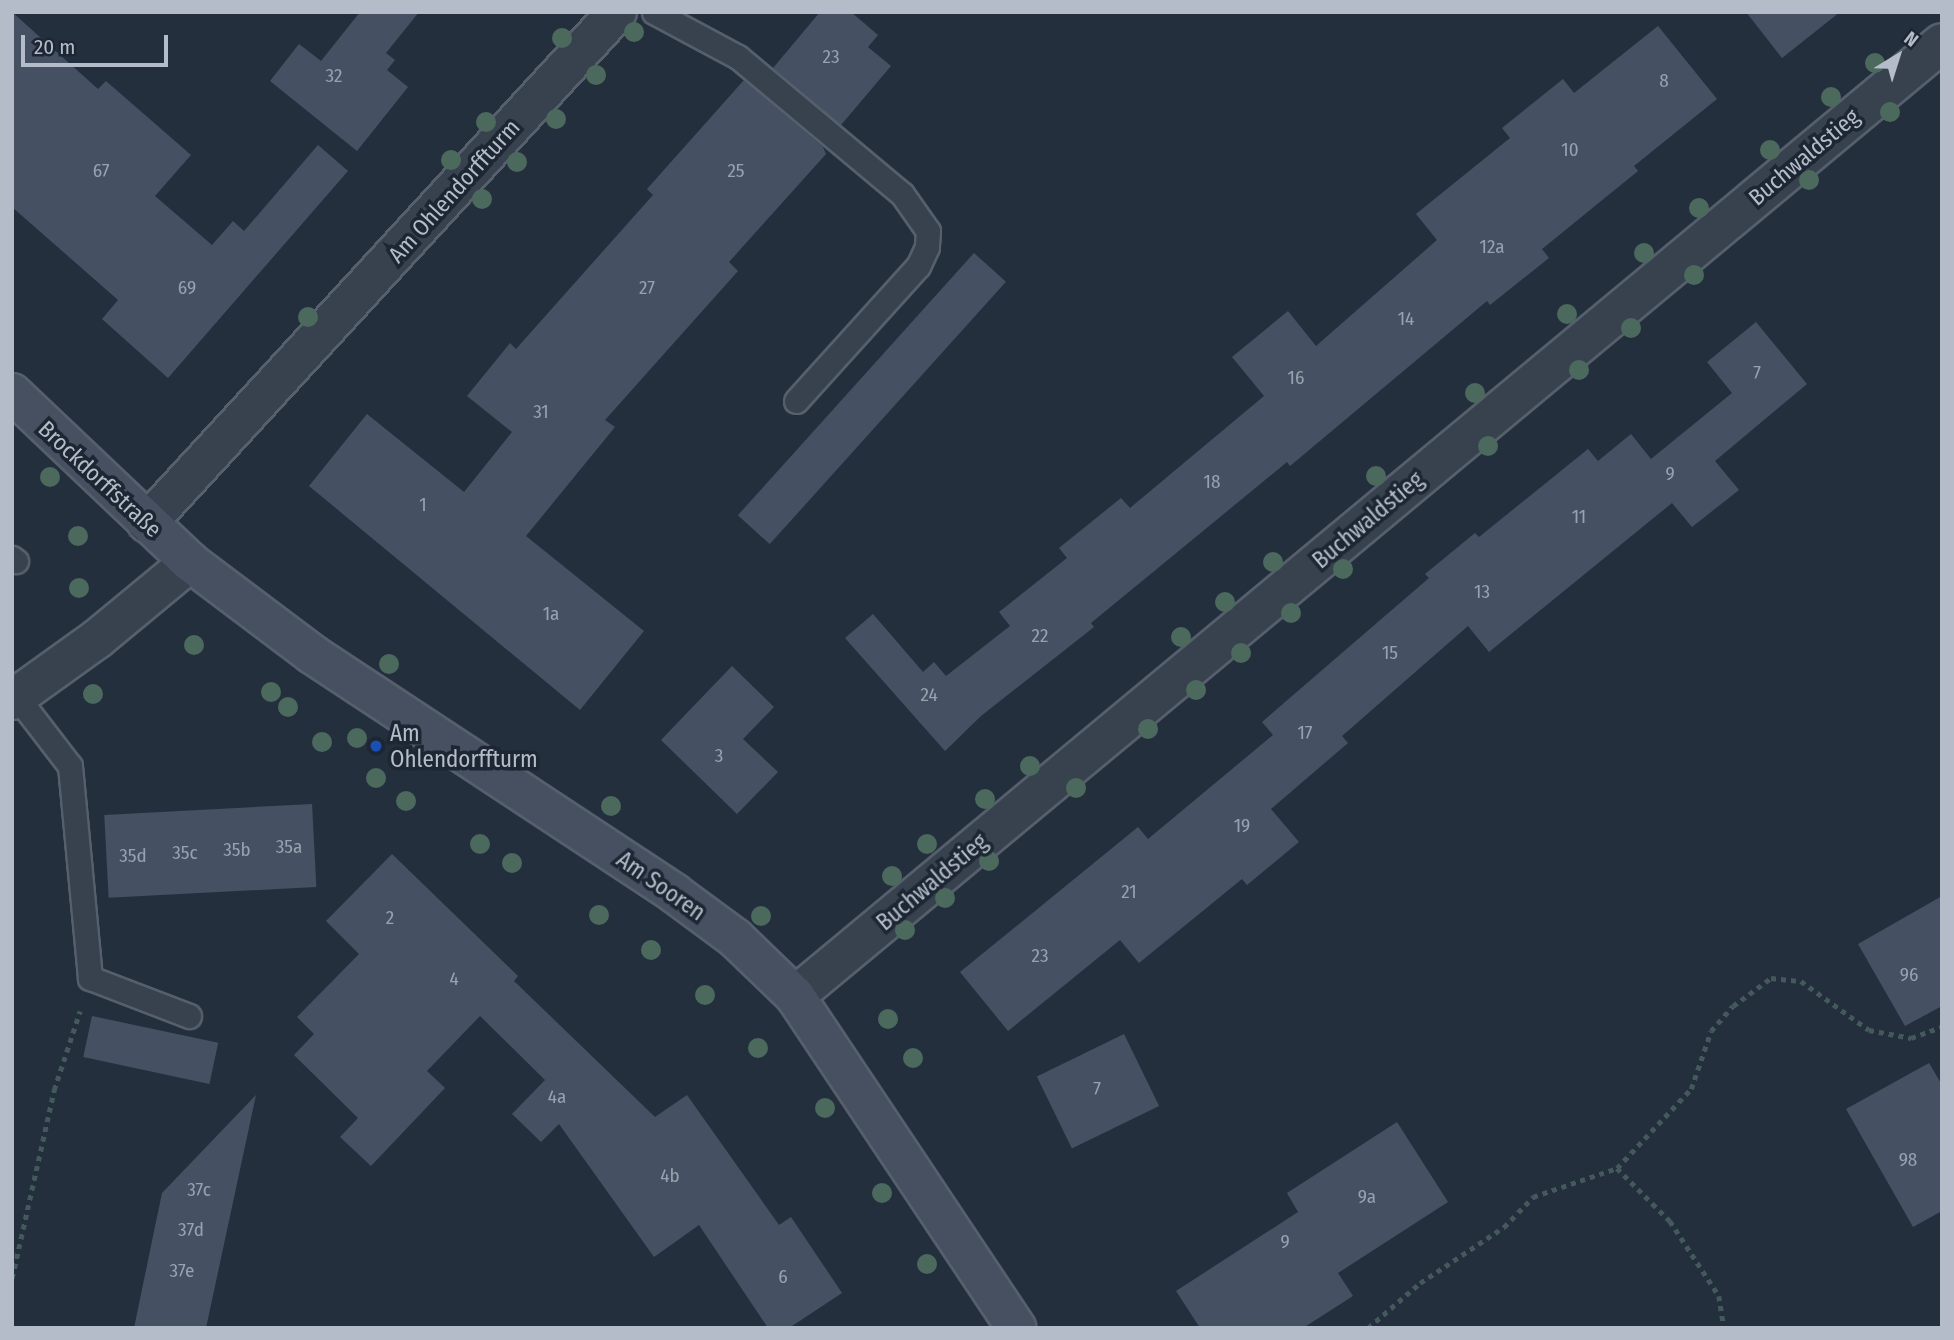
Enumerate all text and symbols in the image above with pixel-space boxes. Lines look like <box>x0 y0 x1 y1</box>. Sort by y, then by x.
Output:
scale bar <box>24 21 172 65</box>
north arrow <box>1863 21 1933 91</box>
text: N <box>1900 26 1923 52</box>
text: 20 m <box>34 34 75 60</box>
house number: 23 <box>823 46 839 68</box>
house number: 32 <box>326 65 342 87</box>
house number: 8 <box>1659 70 1669 92</box>
street label: Buchwaldstieg <box>1743 103 1865 211</box>
street label: Am Ohlendorffturm <box>383 114 525 268</box>
house number: 10 <box>1561 139 1579 161</box>
house number: 67 <box>93 160 109 182</box>
house number: 25 <box>727 160 745 182</box>
house number: 12a <box>1480 236 1504 258</box>
house number: 69 <box>178 277 196 299</box>
house number: 27 <box>639 277 655 299</box>
house number: 14 <box>1398 308 1414 330</box>
house number: 7 <box>1753 362 1761 384</box>
house number: 16 <box>1288 367 1304 389</box>
house number: 31 <box>533 401 549 423</box>
street label: Brockdorffstraße <box>33 415 167 543</box>
house number: 9 <box>1665 463 1675 485</box>
street label: Buchwaldstieg <box>1307 466 1429 574</box>
house number: 18 <box>1204 471 1220 493</box>
house number: 1 <box>419 494 427 516</box>
house number: 11 <box>1572 506 1586 528</box>
house number: 13 <box>1474 581 1490 603</box>
house number: 1a <box>543 603 559 625</box>
house number: 22 <box>1032 625 1048 647</box>
house number: 15 <box>1382 642 1398 664</box>
house number: 24 <box>920 684 938 706</box>
place label: Am Ohlendorffturm <box>390 719 538 773</box>
house number: 17 <box>1297 722 1313 744</box>
marker: Am Ohlendorffturm <box>368 738 384 754</box>
house number: 3 <box>715 745 723 767</box>
house number: 19 <box>1234 815 1250 837</box>
street label: Buchwaldstieg <box>871 828 993 936</box>
house number: 35a <box>276 836 302 858</box>
house number: 35b <box>223 839 251 861</box>
house number: 35c <box>172 842 198 864</box>
house number: 35d <box>119 845 147 867</box>
street label: Am Sooren <box>611 846 711 926</box>
house number: 21 <box>1121 881 1137 903</box>
house number: 2 <box>386 907 394 929</box>
house number: 23 <box>1032 945 1048 967</box>
house number: 96 <box>1900 964 1918 986</box>
house number: 4 <box>449 968 459 990</box>
house number: 7 <box>1093 1078 1101 1100</box>
house number: 4a <box>548 1086 566 1108</box>
house number: 98 <box>1899 1149 1917 1171</box>
house number: 4b <box>660 1165 680 1187</box>
house number: 37c <box>187 1179 211 1201</box>
house number: 9a <box>1358 1186 1376 1208</box>
house number: 37d <box>178 1219 204 1241</box>
house number: 9 <box>1280 1231 1290 1253</box>
house number: 37e <box>170 1260 194 1282</box>
house number: 6 <box>778 1266 788 1288</box>

